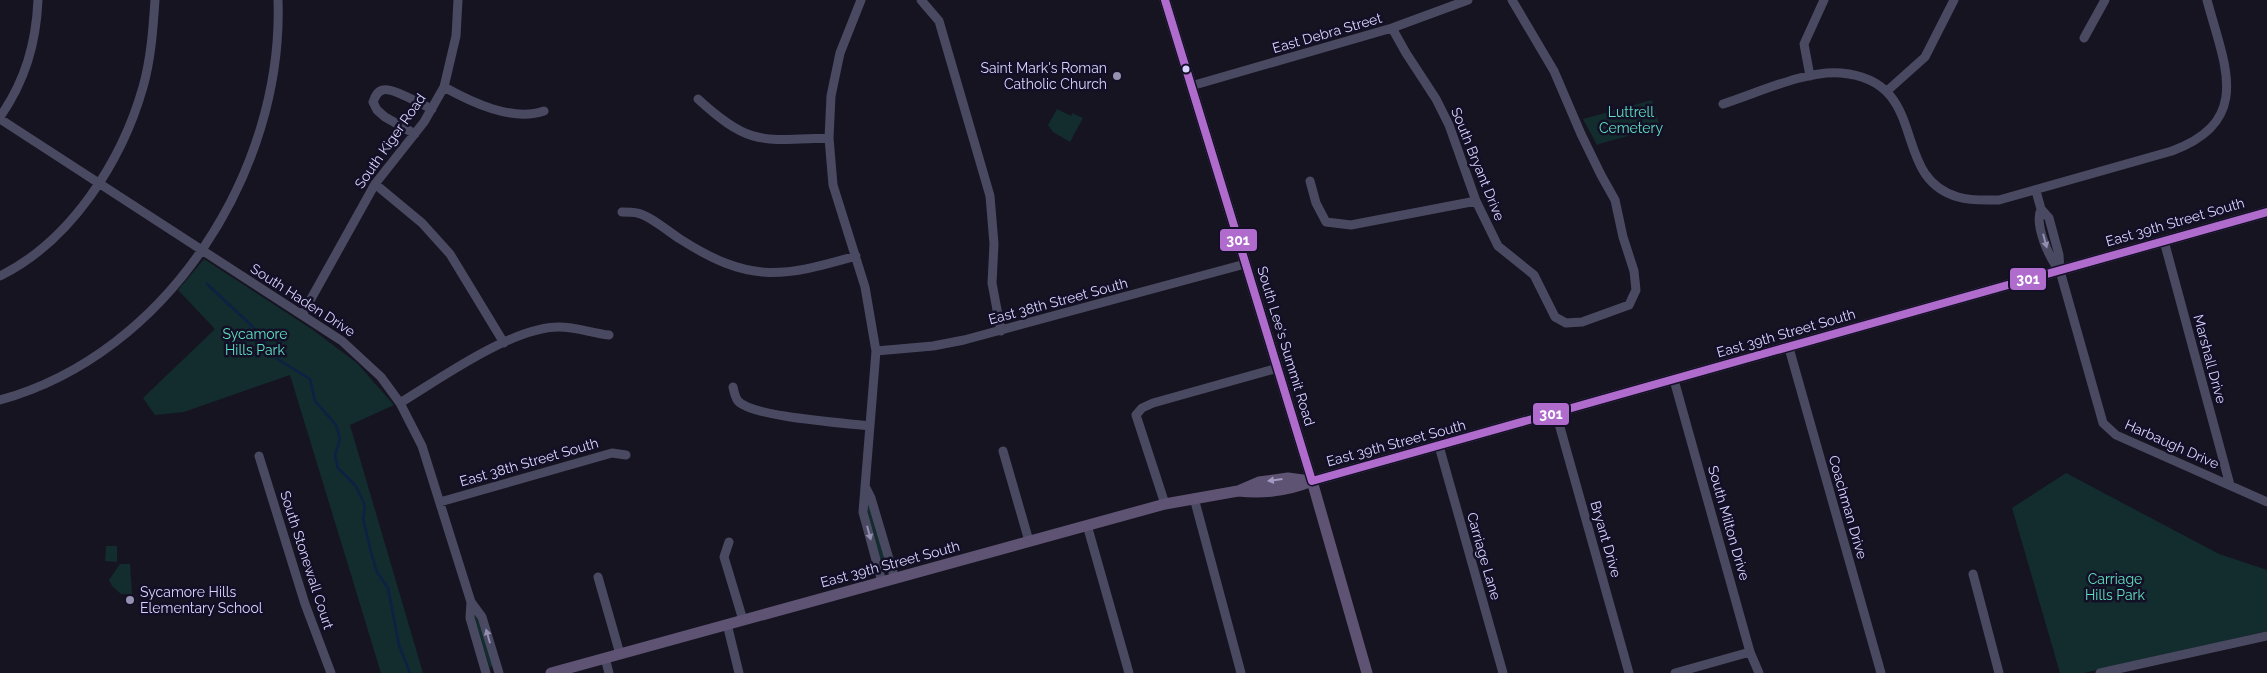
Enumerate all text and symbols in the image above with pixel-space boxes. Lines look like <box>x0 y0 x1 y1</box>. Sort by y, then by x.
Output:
street label: East Debra Street <box>1271 10 1384 56</box>
place label: Saint Mark's Roman Catholic Church <box>980 60 1107 92</box>
unlabelled marker <box>1181 64 1191 74</box>
marker: Saint Mark's Roman Catholic Church <box>1111 70 1123 82</box>
street label: South Kiger Road <box>351 90 429 192</box>
park label: Luttrell Cemetery <box>1599 104 1663 136</box>
street label: South Bryant Drive <box>1448 105 1508 223</box>
street label: East 39th Street South <box>2104 195 2246 249</box>
line badge: 301 <box>1219 228 1258 252</box>
text: 301 <box>1226 232 1250 248</box>
one-way arrow <box>2041 234 2049 249</box>
street label: South Haden Drive <box>248 260 358 340</box>
street label: South Lee's Summit Road <box>1254 264 1318 428</box>
line badge: 301 <box>2009 267 2047 291</box>
text: 301 <box>2016 271 2040 287</box>
street label: East 38th Street South <box>987 275 1129 327</box>
street label: East 39th Street South <box>1715 306 1857 360</box>
street label: Marshall Drive <box>2190 313 2230 405</box>
park label: Sycamore Hills Park <box>222 326 288 358</box>
line badge: 301 <box>1532 402 1570 426</box>
text: 301 <box>1539 406 1563 422</box>
street label: Harbaugh Drive <box>2123 416 2221 472</box>
street label: East 39th Street South <box>1325 417 1467 469</box>
street label: East 38th Street South <box>458 435 600 489</box>
street label: Coachman Drive <box>1826 453 1870 561</box>
street label: South Milton Drive <box>1705 464 1753 582</box>
one-way arrow <box>1266 476 1282 484</box>
street label: South Stonewall Court <box>277 489 337 631</box>
street label: Bryant Drive <box>1587 499 1625 579</box>
street label: Carriage Lane <box>1464 510 1504 602</box>
one-way arrow <box>865 526 873 541</box>
street label: East 39th Street South <box>819 538 961 590</box>
park label: Carriage Hills Park <box>2085 571 2146 603</box>
place label: Sycamore Hills Elementary School <box>140 584 263 616</box>
marker: Sycamore Hills Elementary School <box>124 594 136 606</box>
one-way arrow <box>483 628 491 643</box>

